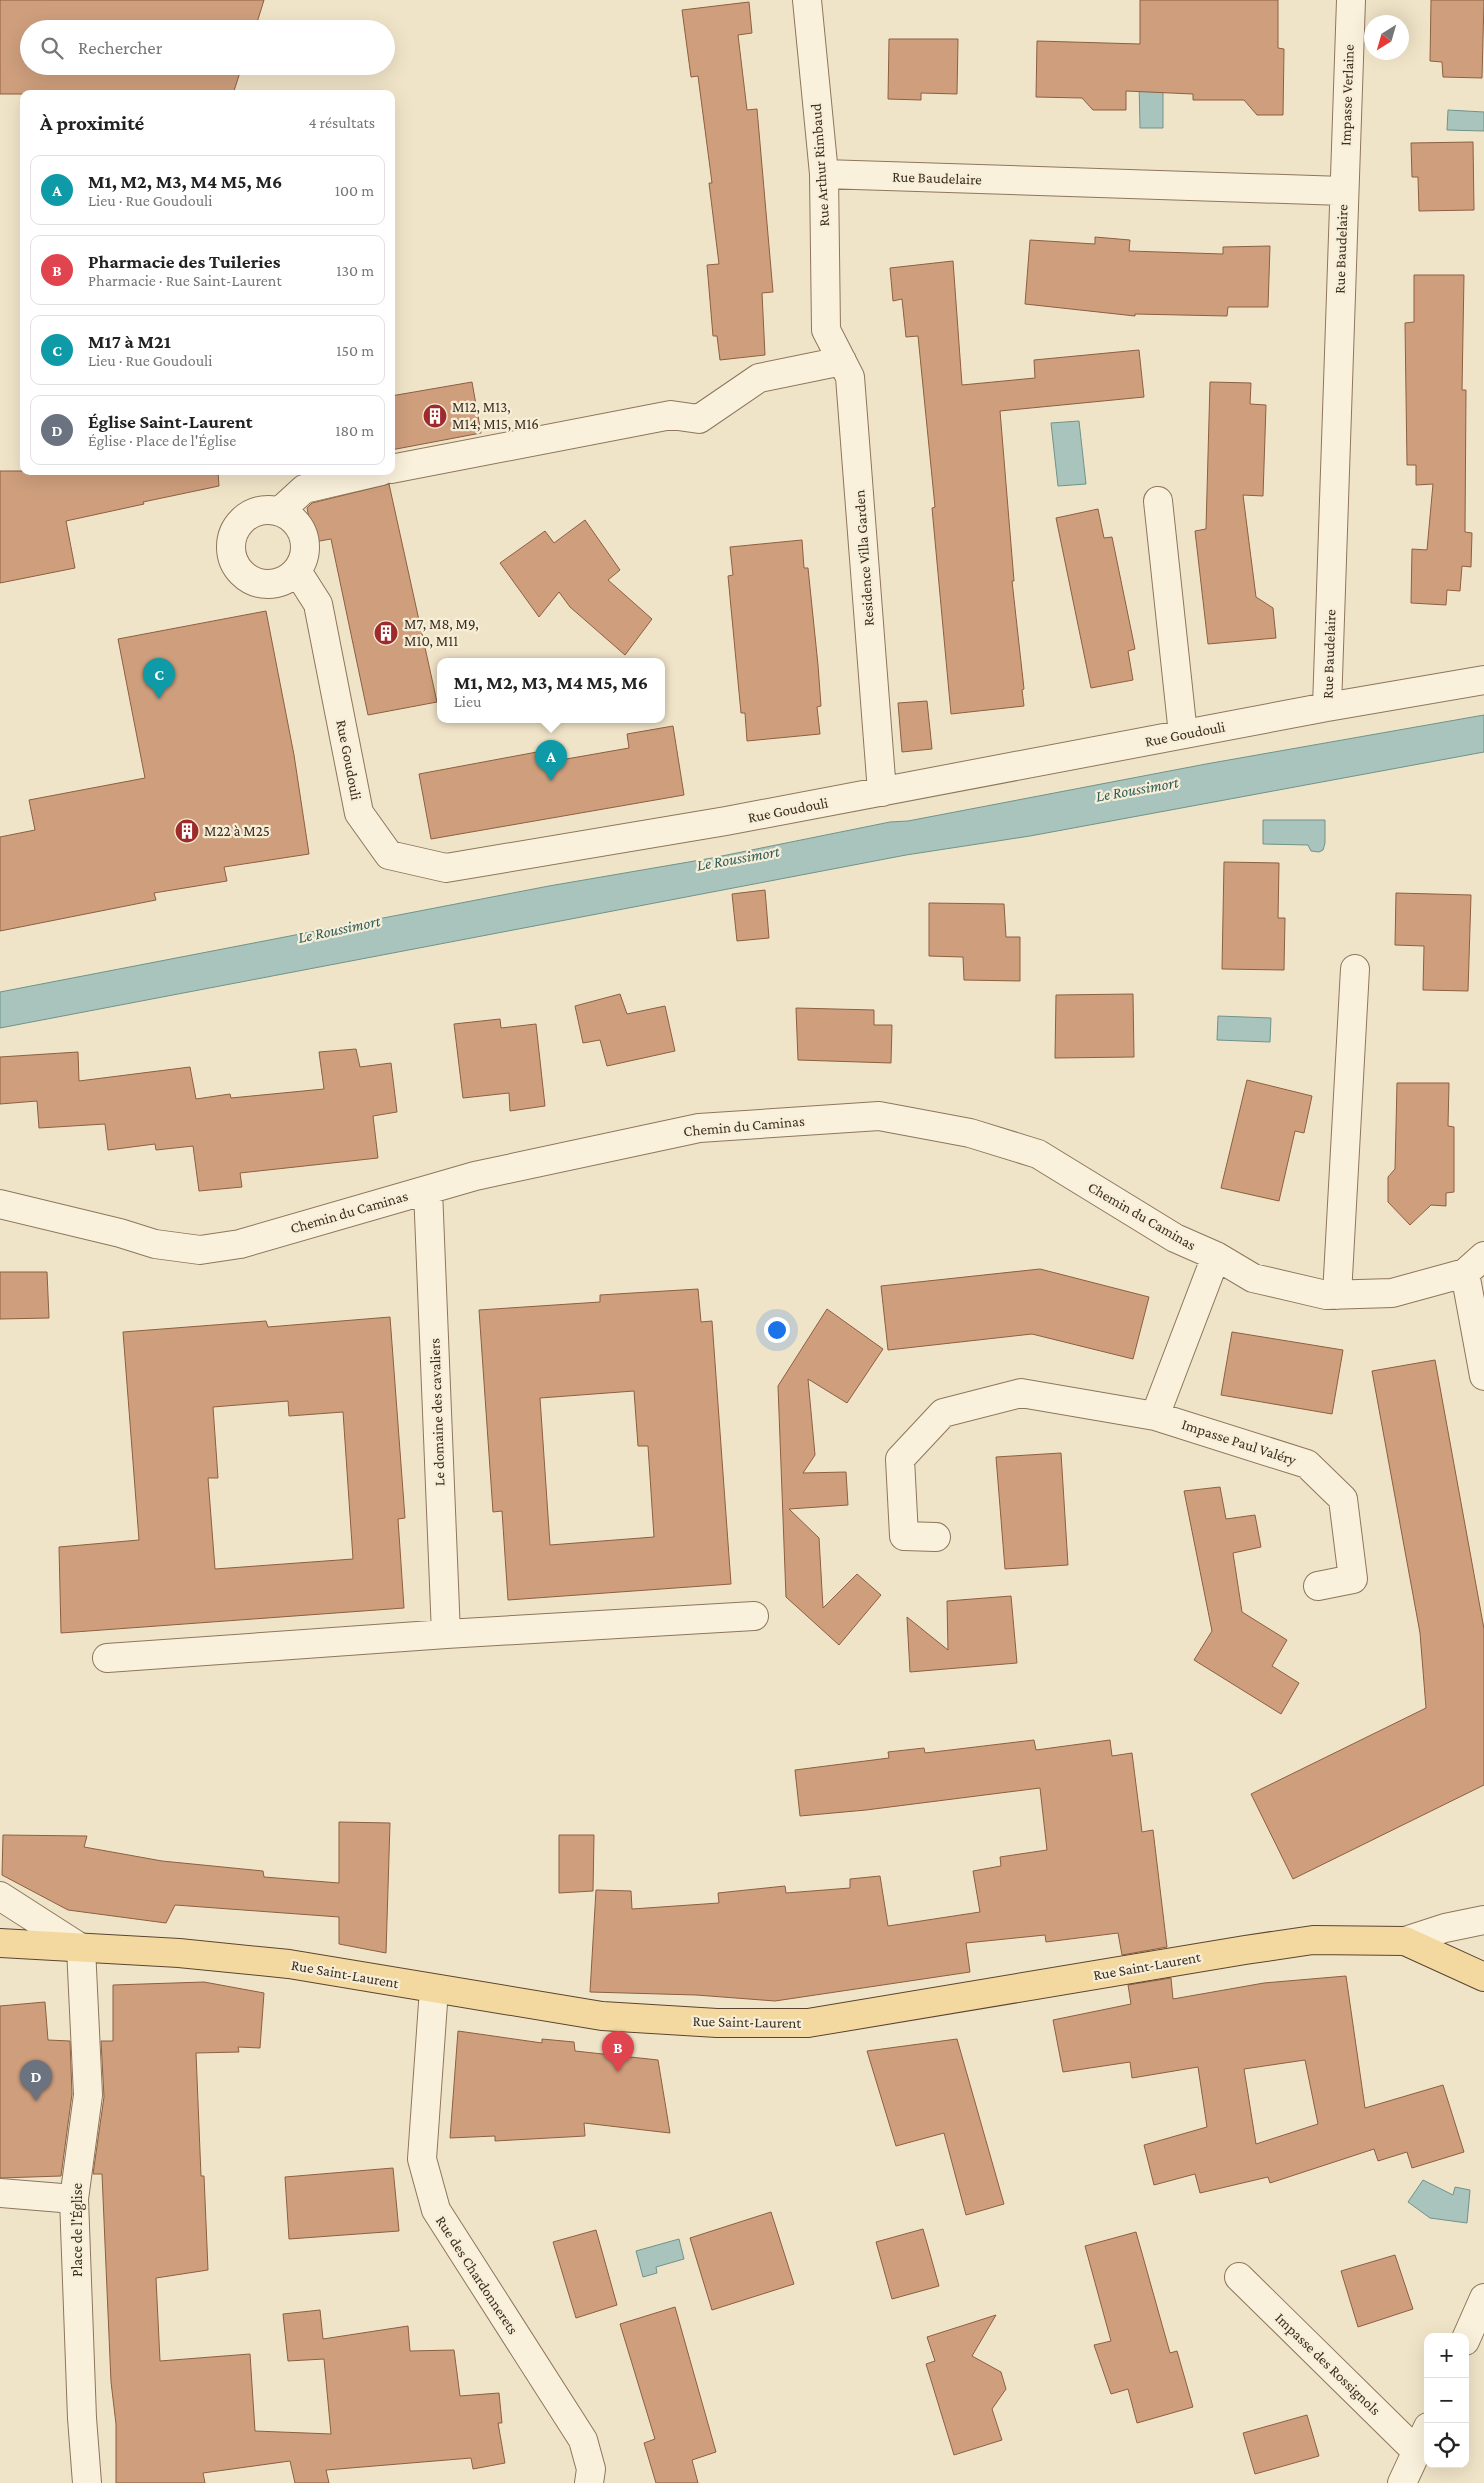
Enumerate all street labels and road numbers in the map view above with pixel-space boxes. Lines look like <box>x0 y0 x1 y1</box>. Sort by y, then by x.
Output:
street label: Impasse Verlaine <box>1337 43 1358 146</box>
street label: Rue Arthur Rimbaud <box>808 103 832 227</box>
street label: Rue Baudelaire <box>892 168 982 188</box>
street label: Rue Baudelaire <box>1331 204 1351 294</box>
street label: Residence Villa Garden <box>851 489 877 627</box>
street label: Rue Baudelaire <box>1319 609 1339 699</box>
street label: Rue Goudouli <box>333 718 365 802</box>
street label: Rue Goudouli <box>1143 718 1227 750</box>
street label: Rue Goudouli <box>746 794 830 826</box>
street label: Chemin du Caminas <box>683 1113 805 1139</box>
street label: Chemin du Caminas <box>1085 1179 1199 1253</box>
street label: Chemin du Caminas <box>288 1188 410 1236</box>
street label: Le domaine des cavaliers <box>426 1338 448 1486</box>
street label: Impasse Paul Valéry <box>1180 1416 1298 1469</box>
street label: Rue Saint-Laurent <box>1092 1948 1203 1983</box>
street label: Rue Saint-Laurent <box>290 1957 401 1992</box>
street label: Rue Saint-Laurent <box>692 2013 803 2031</box>
street label: Place de l'Église <box>69 2182 86 2277</box>
street label: Rue des Chardonnerets <box>433 2213 521 2337</box>
street label: Impasse des Rossignols <box>1272 2310 1384 2419</box>

